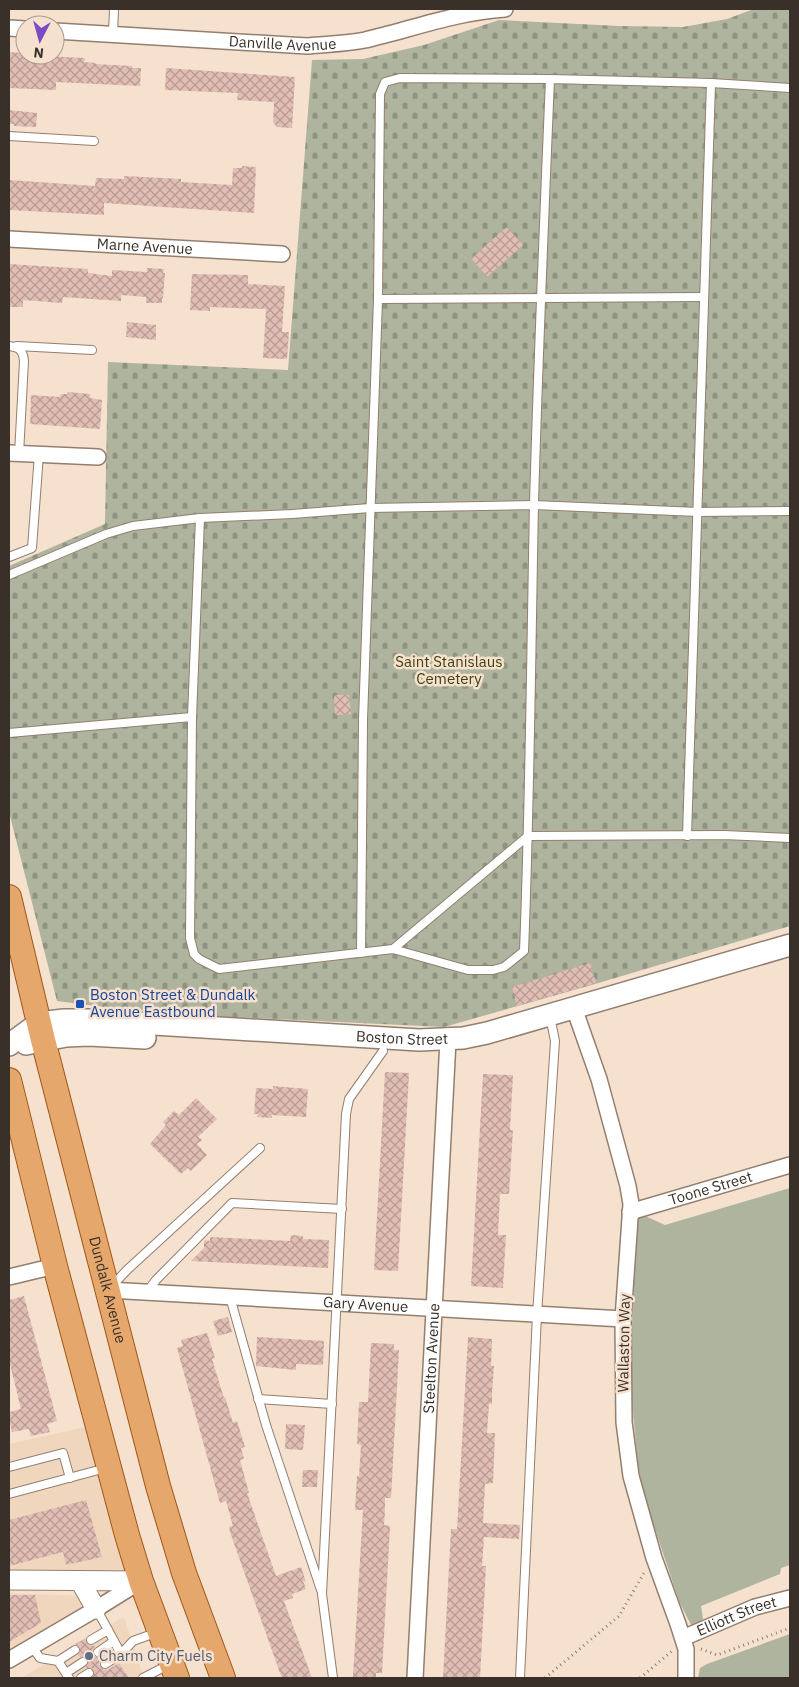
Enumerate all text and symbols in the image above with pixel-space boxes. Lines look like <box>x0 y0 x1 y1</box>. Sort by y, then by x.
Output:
north arrow <box>15 15 65 65</box>
street label: Danville Avenue <box>228 31 337 55</box>
text: N <box>33 43 45 62</box>
street label: Marne Avenue <box>96 234 193 258</box>
park label: Saint Stanislaus Cemetery <box>395 652 503 688</box>
place label: Boston Street & Dundalk Avenue Eastbound <box>90 985 256 1021</box>
marker: Boston Street & Dundalk Avenue Eastbound <box>74 998 86 1010</box>
street label: Boston Street <box>355 1026 449 1049</box>
street label: Toone Street <box>667 1167 754 1209</box>
street label: Dundalk Avenue <box>85 1234 131 1345</box>
street label: Gary Avenue <box>322 1292 409 1316</box>
street label: Wallaston Way <box>613 1293 634 1393</box>
street label: Steelton Avenue <box>419 1303 443 1414</box>
street label: Elliott Street <box>694 1592 778 1640</box>
place label: Charm City Fuels <box>99 1646 213 1665</box>
marker: Charm City Fuels <box>83 1650 95 1662</box>

